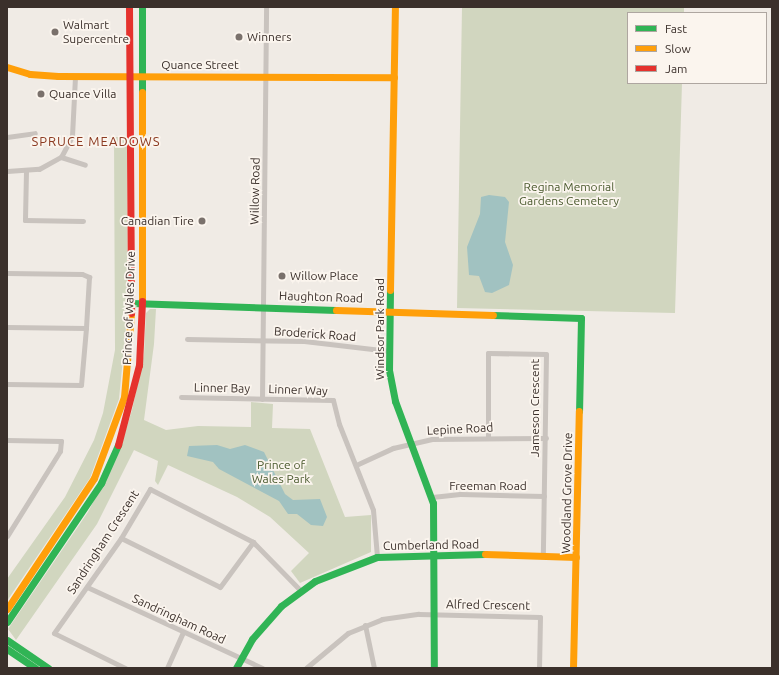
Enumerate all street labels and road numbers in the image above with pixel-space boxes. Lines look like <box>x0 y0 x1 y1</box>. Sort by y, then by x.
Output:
street label: Quance Street <box>161 58 239 72</box>
street label: Willow Road <box>247 157 263 225</box>
street label: Prince of Wales Drive <box>120 251 138 365</box>
street label: Windsor Park Road <box>373 278 387 380</box>
street label: Haughton Road <box>279 288 363 306</box>
street label: Broderick Road <box>273 324 357 344</box>
street label: Jameson Crescent <box>528 359 542 457</box>
street label: Linner Bay <box>194 380 250 396</box>
street label: Linner Way <box>268 382 328 398</box>
street label: Lepine Road <box>426 420 494 438</box>
street label: Woodland Grove Drive <box>559 432 575 554</box>
street label: Freeman Road <box>449 479 527 493</box>
street label: Sandringham Crescent <box>64 487 142 597</box>
street label: Cumberland Road <box>383 537 479 553</box>
street label: Sandringham Road <box>130 591 228 647</box>
street label: Alfred Crescent <box>446 597 530 613</box>

